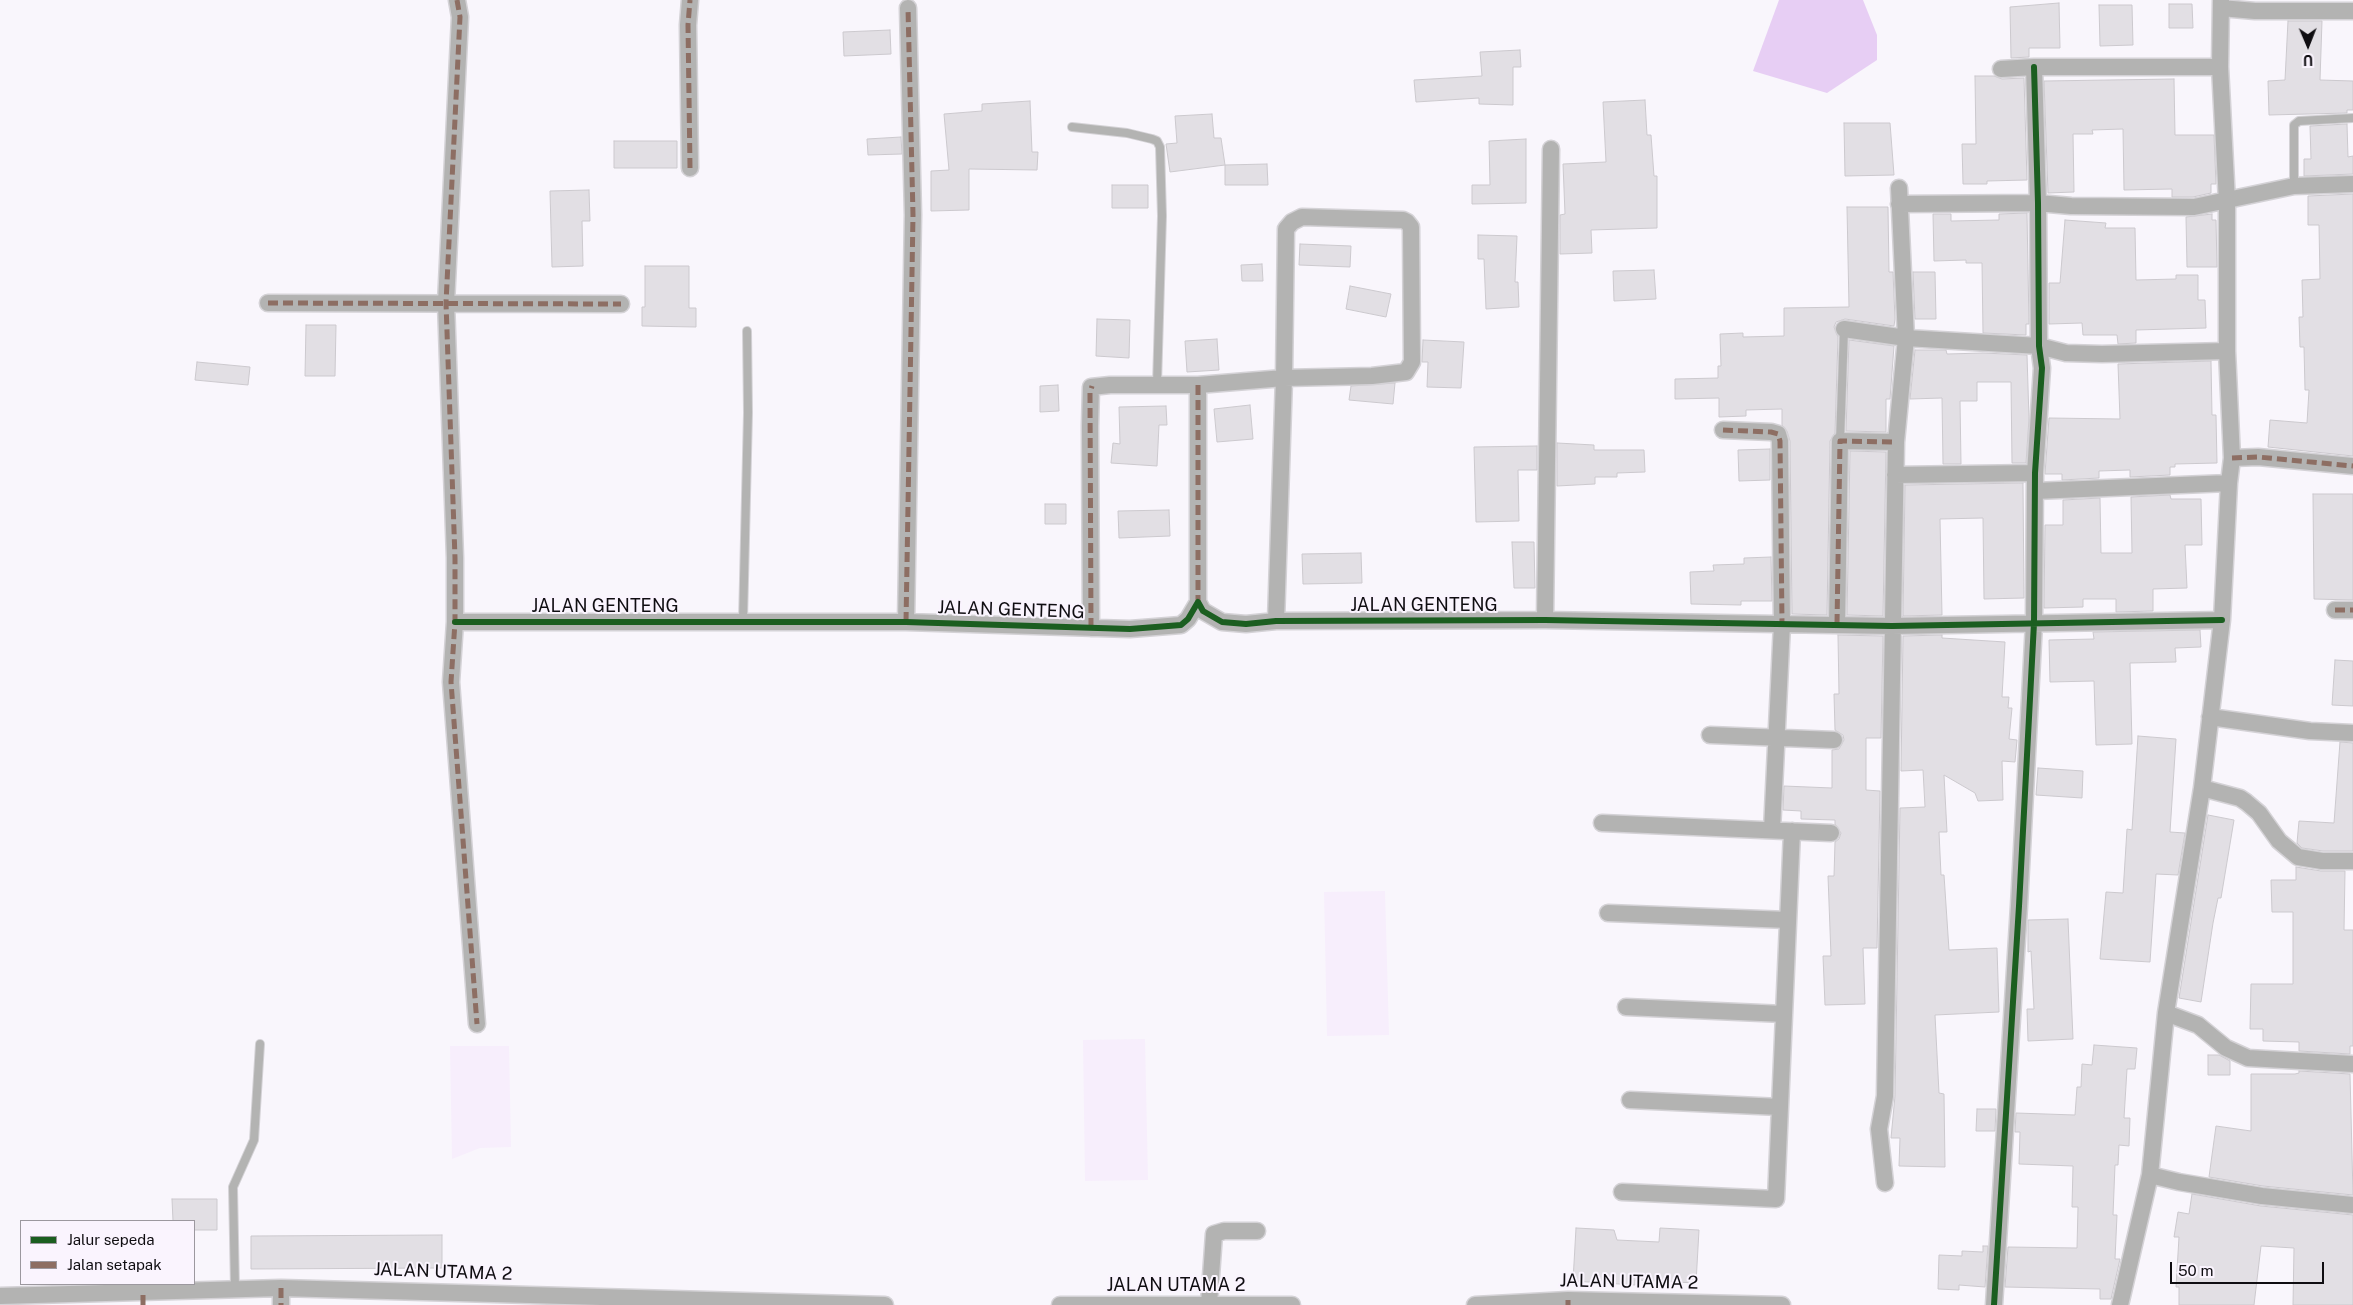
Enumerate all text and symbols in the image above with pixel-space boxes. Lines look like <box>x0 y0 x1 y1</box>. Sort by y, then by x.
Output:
north arrow <box>2283 20 2333 70</box>
text: U <box>2303 52 2313 68</box>
street label: JALAN GENTENG <box>1350 594 1498 616</box>
street label: JALAN GENTENG <box>531 595 679 617</box>
street label: JALAN GENTENG <box>937 597 1085 623</box>
legend <box>20 1220 195 1285</box>
text: Jalur sepeda <box>67 1231 155 1248</box>
scale bar <box>2173 1252 2327 1284</box>
text: Jalan setapak <box>67 1256 162 1273</box>
street label: JALAN UTAMA 2 <box>373 1259 513 1285</box>
text: 50 m <box>2178 1262 2213 1279</box>
street label: JALAN UTAMA 2 <box>1559 1270 1699 1294</box>
street label: JALAN UTAMA 2 <box>1107 1274 1245 1296</box>

